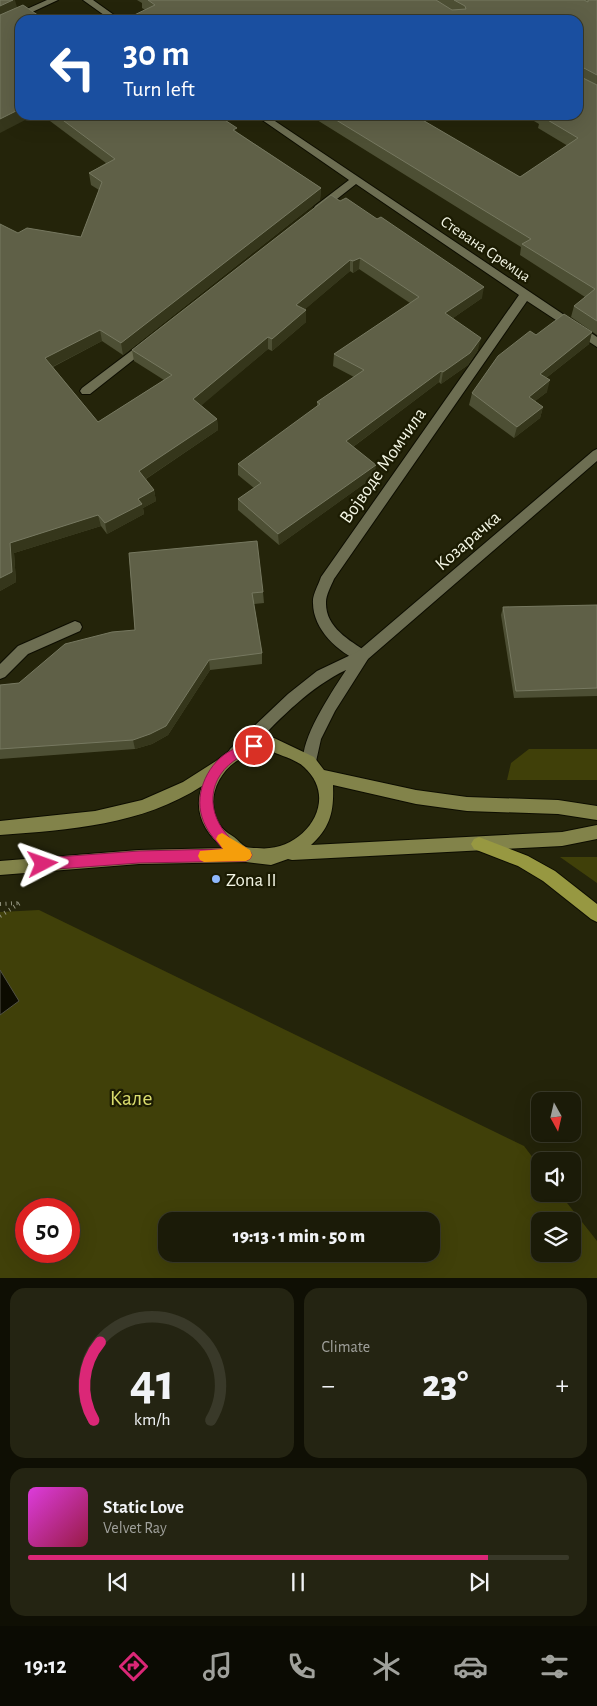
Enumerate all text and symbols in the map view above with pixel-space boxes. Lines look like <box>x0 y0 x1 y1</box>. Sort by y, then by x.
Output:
icon: left <box>40 35 105 100</box>
text: 30 m <box>123 37 190 72</box>
text: Turn left <box>123 78 195 100</box>
street label: Стевана Сремца <box>438 213 533 285</box>
street label: Војводе Момчила <box>336 404 430 527</box>
street label: Козарачка <box>432 508 505 575</box>
pin <box>233 725 275 767</box>
icon: arrive <box>240 732 268 760</box>
position arrow <box>16 837 68 889</box>
place label: Zona II <box>226 871 277 890</box>
marker: Zona II <box>210 873 222 885</box>
park label: Кале <box>109 1087 153 1109</box>
north arrow <box>531 1092 581 1142</box>
map controls <box>531 1092 581 1262</box>
button: sound <box>531 1152 581 1202</box>
speed limit sign: 50 <box>15 1198 80 1263</box>
button: layers <box>531 1212 581 1262</box>
text: 19:13 · 1 min · 50 m <box>233 1227 365 1246</box>
text: Climate <box>322 1339 370 1355</box>
text: 41 <box>129 1357 174 1409</box>
text: 23° <box>422 1366 468 1404</box>
text: − <box>322 1372 335 1400</box>
text: + <box>556 1372 569 1400</box>
text: km/h <box>133 1411 170 1429</box>
text: Static Love <box>103 1498 184 1517</box>
text: Velvet Ray <box>103 1520 167 1536</box>
icon: previous <box>104 1568 132 1596</box>
icon: pause <box>284 1568 312 1596</box>
icon: next <box>465 1568 493 1596</box>
icon: directions <box>116 1649 151 1684</box>
icon: music <box>200 1649 235 1684</box>
icon: phone <box>284 1649 319 1684</box>
icon: climate <box>369 1649 404 1684</box>
icon: car <box>453 1649 488 1684</box>
icon: filters <box>537 1649 572 1684</box>
text: 19:12 <box>25 1655 67 1677</box>

